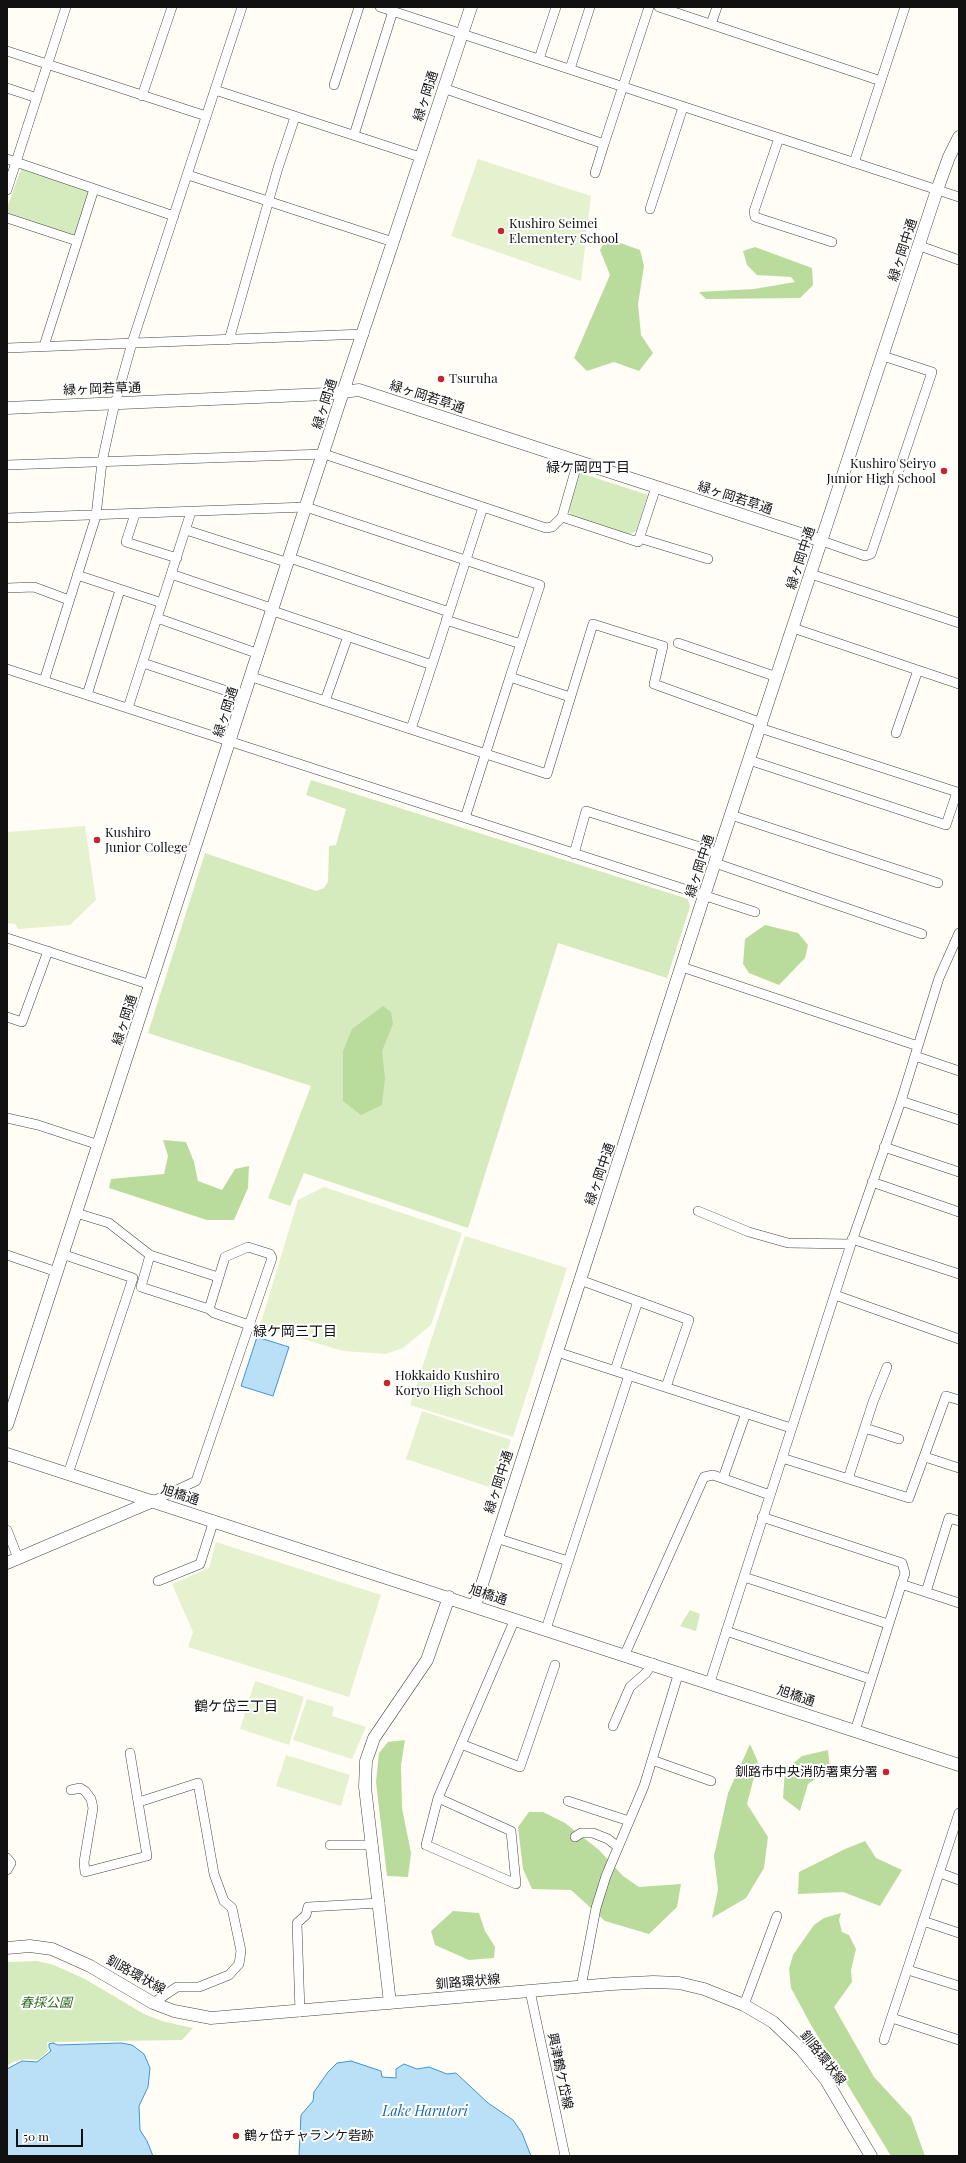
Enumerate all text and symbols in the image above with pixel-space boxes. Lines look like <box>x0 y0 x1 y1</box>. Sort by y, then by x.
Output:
street label: 緑ヶ岡通 <box>411 69 441 123</box>
place label: Kushiro Seimei Elementery School <box>509 216 619 247</box>
street label: 緑ヶ岡中通 <box>886 217 920 283</box>
marker: Kushiro Seimei Elementery School <box>496 226 506 236</box>
place label: Tsuruha <box>449 371 498 387</box>
marker: Tsuruha <box>436 374 446 384</box>
street label: 緑ヶ岡通 <box>310 377 340 431</box>
street label: 緑ヶ岡若草通 <box>387 378 467 416</box>
street label: 緑ヶ岡若草通 <box>63 380 141 398</box>
place label: Kushiro Seiryo Junior High School <box>826 456 936 487</box>
district label: 緑ケ岡四丁目 <box>546 460 630 476</box>
marker: Kushiro Seiryo Junior High School <box>939 466 949 476</box>
street label: 緑ヶ岡若草通 <box>695 479 775 517</box>
street label: 緑ヶ岡中通 <box>784 525 818 591</box>
street label: 緑ヶ岡通 <box>211 685 241 739</box>
place label: Kushiro Junior College <box>105 825 187 856</box>
street label: 緑ヶ岡中通 <box>683 833 717 899</box>
marker: Kushiro Junior College <box>92 835 102 845</box>
street label: 緑ヶ岡通 <box>110 993 140 1047</box>
street label: 緑ヶ岡中通 <box>582 1141 618 1207</box>
district label: 緑ケ岡三丁目 <box>253 1324 337 1340</box>
place label: Hokkaido Kushiro Koryo High School <box>395 1368 503 1399</box>
marker: Hokkaido Kushiro Koryo High School <box>382 1378 392 1388</box>
street label: 緑ヶ岡中通 <box>482 1449 516 1515</box>
street label: 旭橋通 <box>159 1482 201 1508</box>
street label: 旭橋通 <box>467 1582 509 1608</box>
street label: 旭橋通 <box>775 1682 817 1710</box>
district label: 鶴ケ岱三丁目 <box>194 1699 278 1715</box>
place label: 釧路市中央消防署東分署 <box>735 1764 878 1780</box>
marker: 釧路市中央消防署東分署 <box>881 1767 891 1777</box>
street label: 釧路環状線 <box>104 1952 168 1998</box>
street label: 釧路環状線 <box>435 1971 501 1993</box>
park label: 春採公園 <box>20 1995 72 2011</box>
street label: 釧路環状線 <box>797 2028 849 2088</box>
street label: 興津鶴ケ岱線 <box>544 2031 576 2111</box>
water label: Lake Harutori <box>382 2104 468 2120</box>
scale bar <box>18 2121 85 2147</box>
text: 50 m <box>23 2128 49 2144</box>
place label: 鶴ヶ岱チャランケ砦跡 <box>244 2128 374 2144</box>
marker: 鶴ヶ岱チャランケ砦跡 <box>231 2131 241 2141</box>

